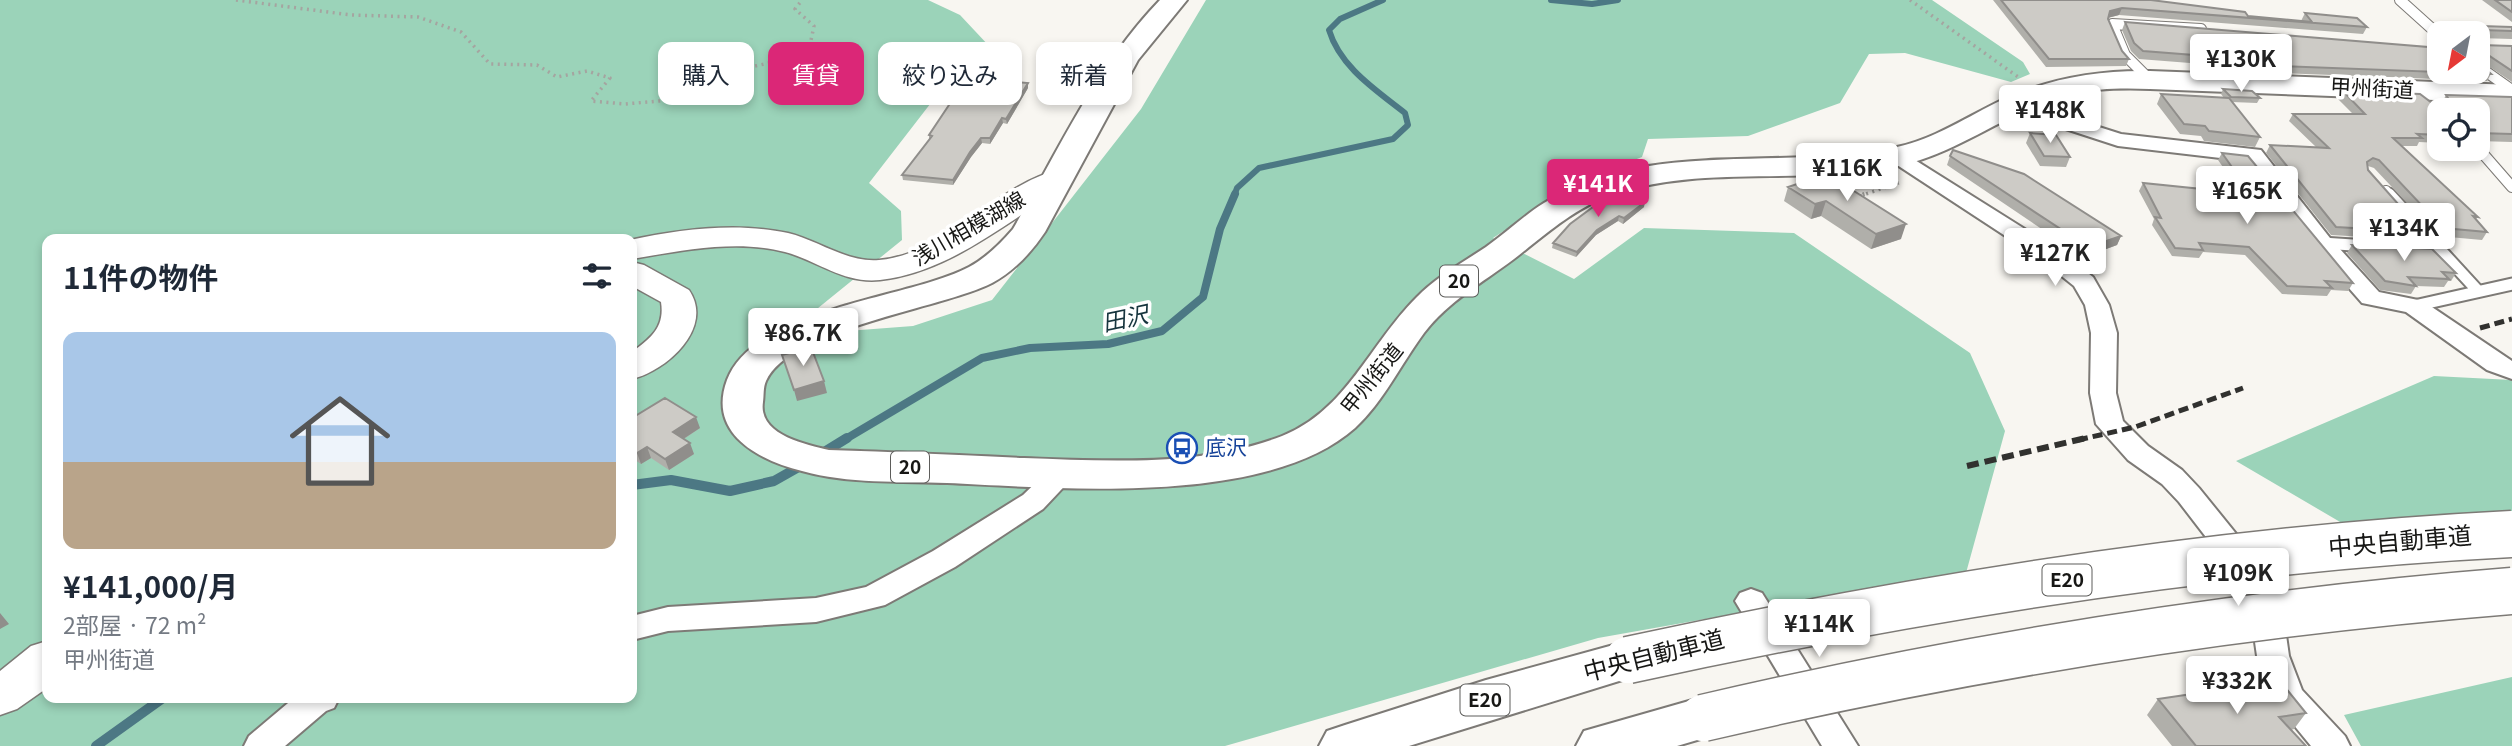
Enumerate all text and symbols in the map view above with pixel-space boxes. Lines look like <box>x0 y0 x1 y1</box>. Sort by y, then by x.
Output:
north arrow <box>2427 21 2490 84</box>
map controls <box>2427 21 2490 161</box>
pin: ¥130K <box>2192 34 2290 94</box>
text: ¥130K <box>2206 40 2276 74</box>
chip: 購入 <box>658 42 754 105</box>
chip: 賃貸 <box>768 42 864 105</box>
chip: 絞り込み <box>878 42 1022 105</box>
chip: 新着 <box>1036 42 1132 105</box>
street label: 甲州街道 <box>2329 70 2415 104</box>
pin: ¥148K <box>2001 86 2099 145</box>
text: ¥148K <box>2015 91 2085 125</box>
button: locate <box>2427 98 2490 161</box>
pin: ¥116K <box>1798 144 1896 203</box>
text: ¥116K <box>1812 149 1882 183</box>
pin: ¥141K <box>1549 160 1647 219</box>
text: ¥141K <box>1563 165 1633 199</box>
pin: ¥165K <box>2198 166 2296 226</box>
text: ¥165K <box>2212 172 2282 206</box>
street label: 浅川相模湖線 <box>906 183 1030 272</box>
pin: ¥134K <box>2355 204 2453 263</box>
text: ¥134K <box>2369 209 2439 243</box>
pin: ¥127K <box>2006 229 2104 288</box>
text: ¥127K <box>2020 234 2090 268</box>
text: 11件の物件 <box>63 254 218 298</box>
icon: filters <box>578 257 616 295</box>
road number: 20 <box>1440 266 1478 296</box>
water label: 田沢 <box>1099 295 1154 338</box>
pin: ¥86.7K <box>746 308 860 368</box>
text: ¥86.7K <box>764 314 842 348</box>
street label: 甲州街道 <box>1332 336 1409 420</box>
icon: home <box>277 378 403 504</box>
bus stop icon: 底沢 <box>1165 431 1199 465</box>
place label: 底沢 <box>1205 431 1247 461</box>
road number: 20 <box>891 452 929 482</box>
street label: 中央自動車道 <box>2327 516 2473 563</box>
pin: ¥109K <box>2189 548 2287 608</box>
text: ¥109K <box>2203 554 2273 588</box>
text: ¥141,000/月 <box>63 563 238 607</box>
road number: E20 <box>2042 565 2092 596</box>
pin: ¥114K <box>1770 600 1868 659</box>
text: ¥114K <box>1784 605 1854 639</box>
text: 2部屋 · 72 m² <box>63 607 206 641</box>
street label: 中央自動車道 <box>1579 619 1727 688</box>
text: 甲州街道 <box>63 641 155 675</box>
pin: ¥332K <box>2188 656 2286 716</box>
text: ¥332K <box>2202 662 2272 696</box>
road number: E20 <box>1460 684 1510 716</box>

